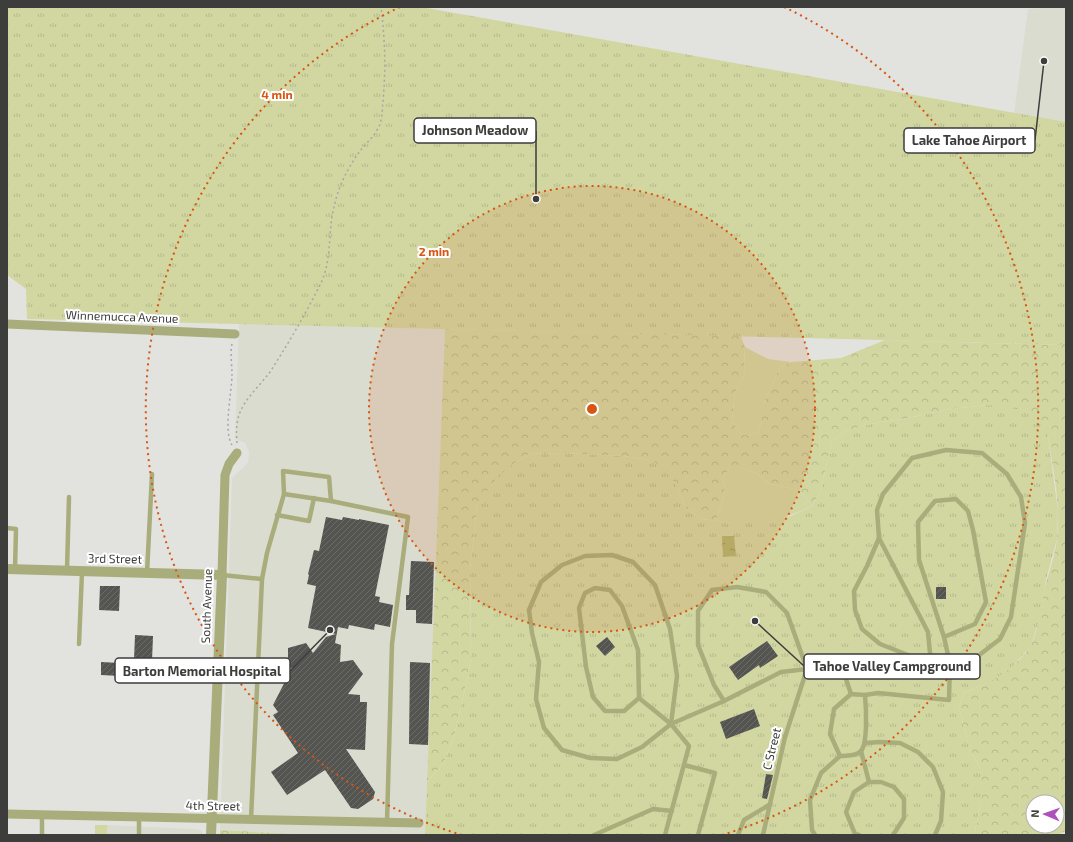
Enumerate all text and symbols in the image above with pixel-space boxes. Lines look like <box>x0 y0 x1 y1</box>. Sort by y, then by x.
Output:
text: 4 min <box>261 87 293 101</box>
callout: Johnson Meadow <box>414 118 536 143</box>
text: Johnson Meadow <box>422 122 528 138</box>
callout: Lake Tahoe Airport <box>904 128 1035 153</box>
text: Lake Tahoe Airport <box>912 132 1027 148</box>
text: 2 min <box>419 244 449 258</box>
street label: Winnemucca Avenue <box>65 307 179 325</box>
centre of rings <box>585 402 599 416</box>
street label: 3rd Street <box>88 551 143 565</box>
street label: South Avenue <box>198 568 214 643</box>
callout: Tahoe Valley Campground <box>804 654 980 679</box>
callout: Barton Memorial Hospital <box>115 658 290 683</box>
text: Tahoe Valley Campground <box>813 658 971 674</box>
text: Barton Memorial Hospital <box>123 663 282 679</box>
street label: C Street <box>759 726 783 771</box>
north arrow <box>1025 794 1065 834</box>
street label: 4th Street <box>185 798 241 812</box>
text: N <box>1028 809 1041 818</box>

